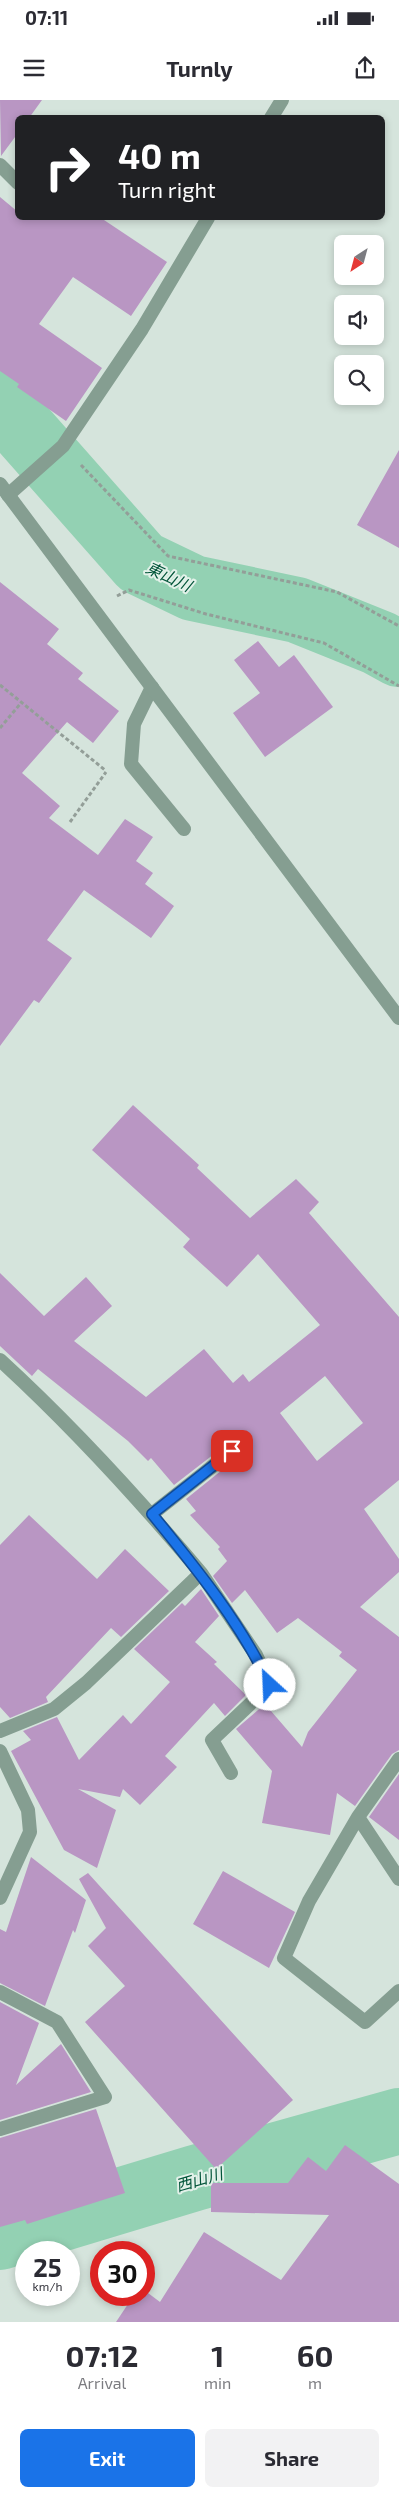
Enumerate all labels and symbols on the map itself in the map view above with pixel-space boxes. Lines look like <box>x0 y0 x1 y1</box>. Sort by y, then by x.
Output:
north arrow <box>334 235 384 285</box>
water label: 東山川 <box>143 557 197 596</box>
pin <box>211 1430 253 1472</box>
position arrow <box>243 1658 295 1710</box>
water label: 西山川 <box>173 2163 227 2195</box>
speed limit sign: 30 <box>90 2241 155 2306</box>

